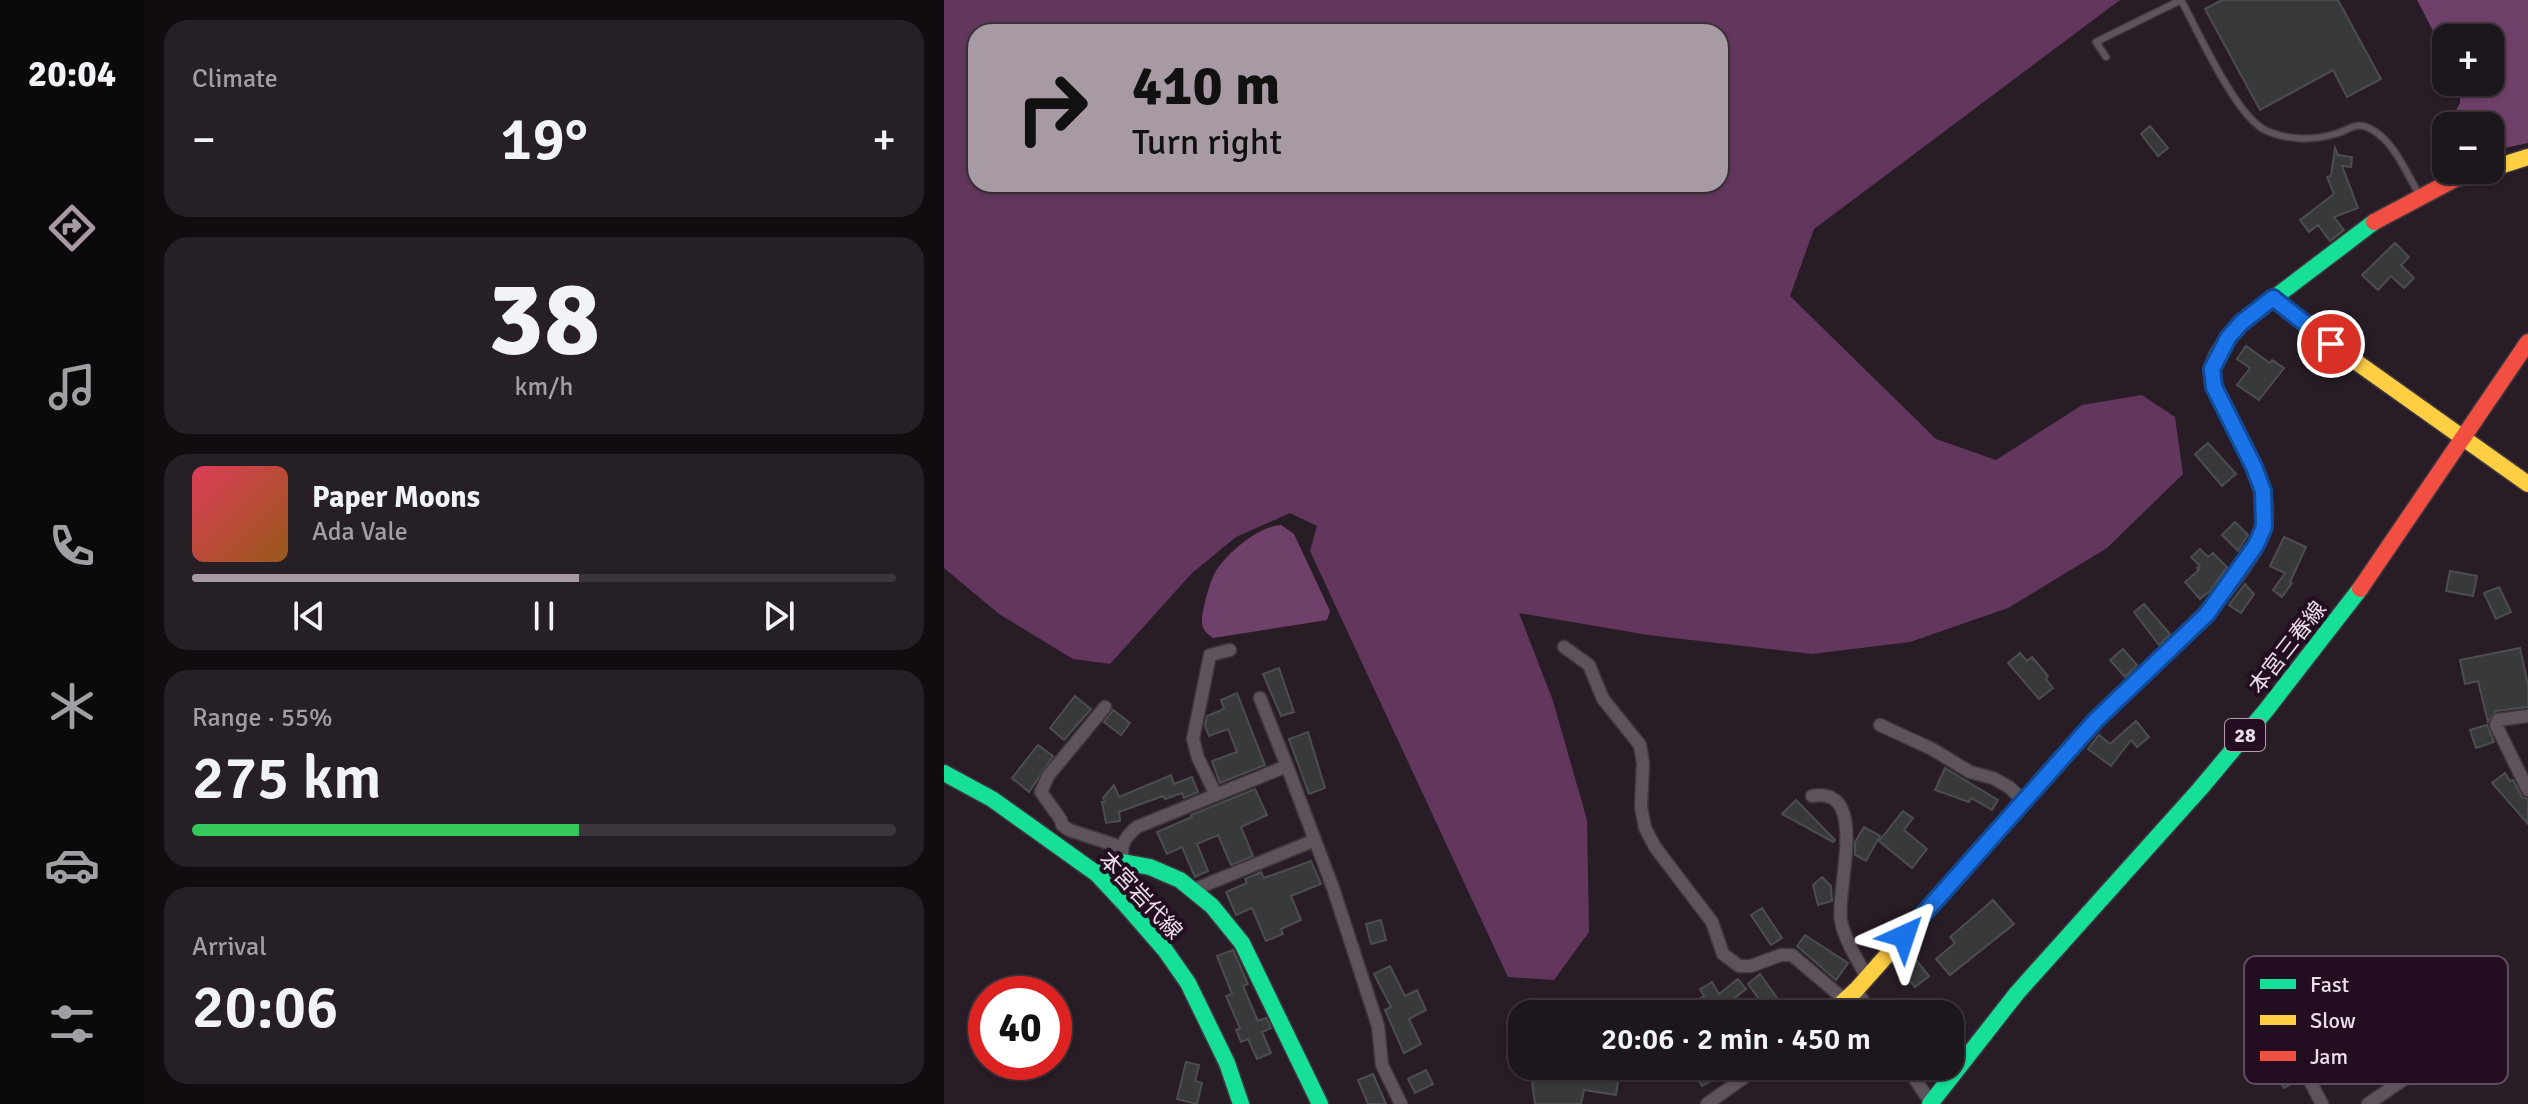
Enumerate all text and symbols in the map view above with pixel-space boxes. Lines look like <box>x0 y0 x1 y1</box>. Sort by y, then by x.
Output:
map controls <box>2432 24 2504 184</box>
button: + <box>2432 24 2504 96</box>
text: 410 m <box>1132 51 1280 120</box>
text: 20:04 <box>28 52 116 97</box>
icon: right <box>1000 56 1104 160</box>
text: Climate <box>192 63 278 95</box>
text: 19° <box>500 103 588 177</box>
button: − <box>2432 112 2504 184</box>
text: − <box>192 113 216 167</box>
text: + <box>872 113 896 167</box>
text: Turn right <box>1132 120 1282 165</box>
icon: directions <box>44 200 100 256</box>
text: 38 <box>488 255 600 383</box>
pin <box>2297 310 2365 378</box>
icon: arrive <box>2309 322 2353 366</box>
icon: music <box>44 359 100 415</box>
text: km/h <box>515 371 573 403</box>
text: Paper Moons <box>312 479 480 516</box>
text: Ada Vale <box>312 516 408 548</box>
icon: phone <box>44 518 100 574</box>
icon: previous <box>287 594 331 638</box>
icon: pause <box>522 594 566 638</box>
icon: next <box>757 594 801 638</box>
street label: 本宮三春線 <box>2243 596 2332 699</box>
icon: climate <box>44 678 100 734</box>
text: Range · 55% <box>192 702 333 734</box>
road number: 28 <box>2225 719 2265 751</box>
text: 275 km <box>192 742 381 816</box>
icon: car <box>44 837 100 893</box>
street label: 本宮岩代線 <box>1093 846 1188 945</box>
position arrow <box>1862 894 1946 978</box>
text: Arrival <box>192 931 267 963</box>
legend <box>2244 956 2508 1084</box>
text: 20:06 <box>192 971 339 1045</box>
text: Fast <box>2310 971 2350 998</box>
speed limit sign: 40 <box>968 976 1072 1080</box>
icon: filters <box>44 996 100 1052</box>
text: Slow <box>2310 1007 2356 1034</box>
text: 20:06 · 2 min · 450 m <box>1601 1021 1871 1058</box>
text: Jam <box>2310 1043 2348 1070</box>

